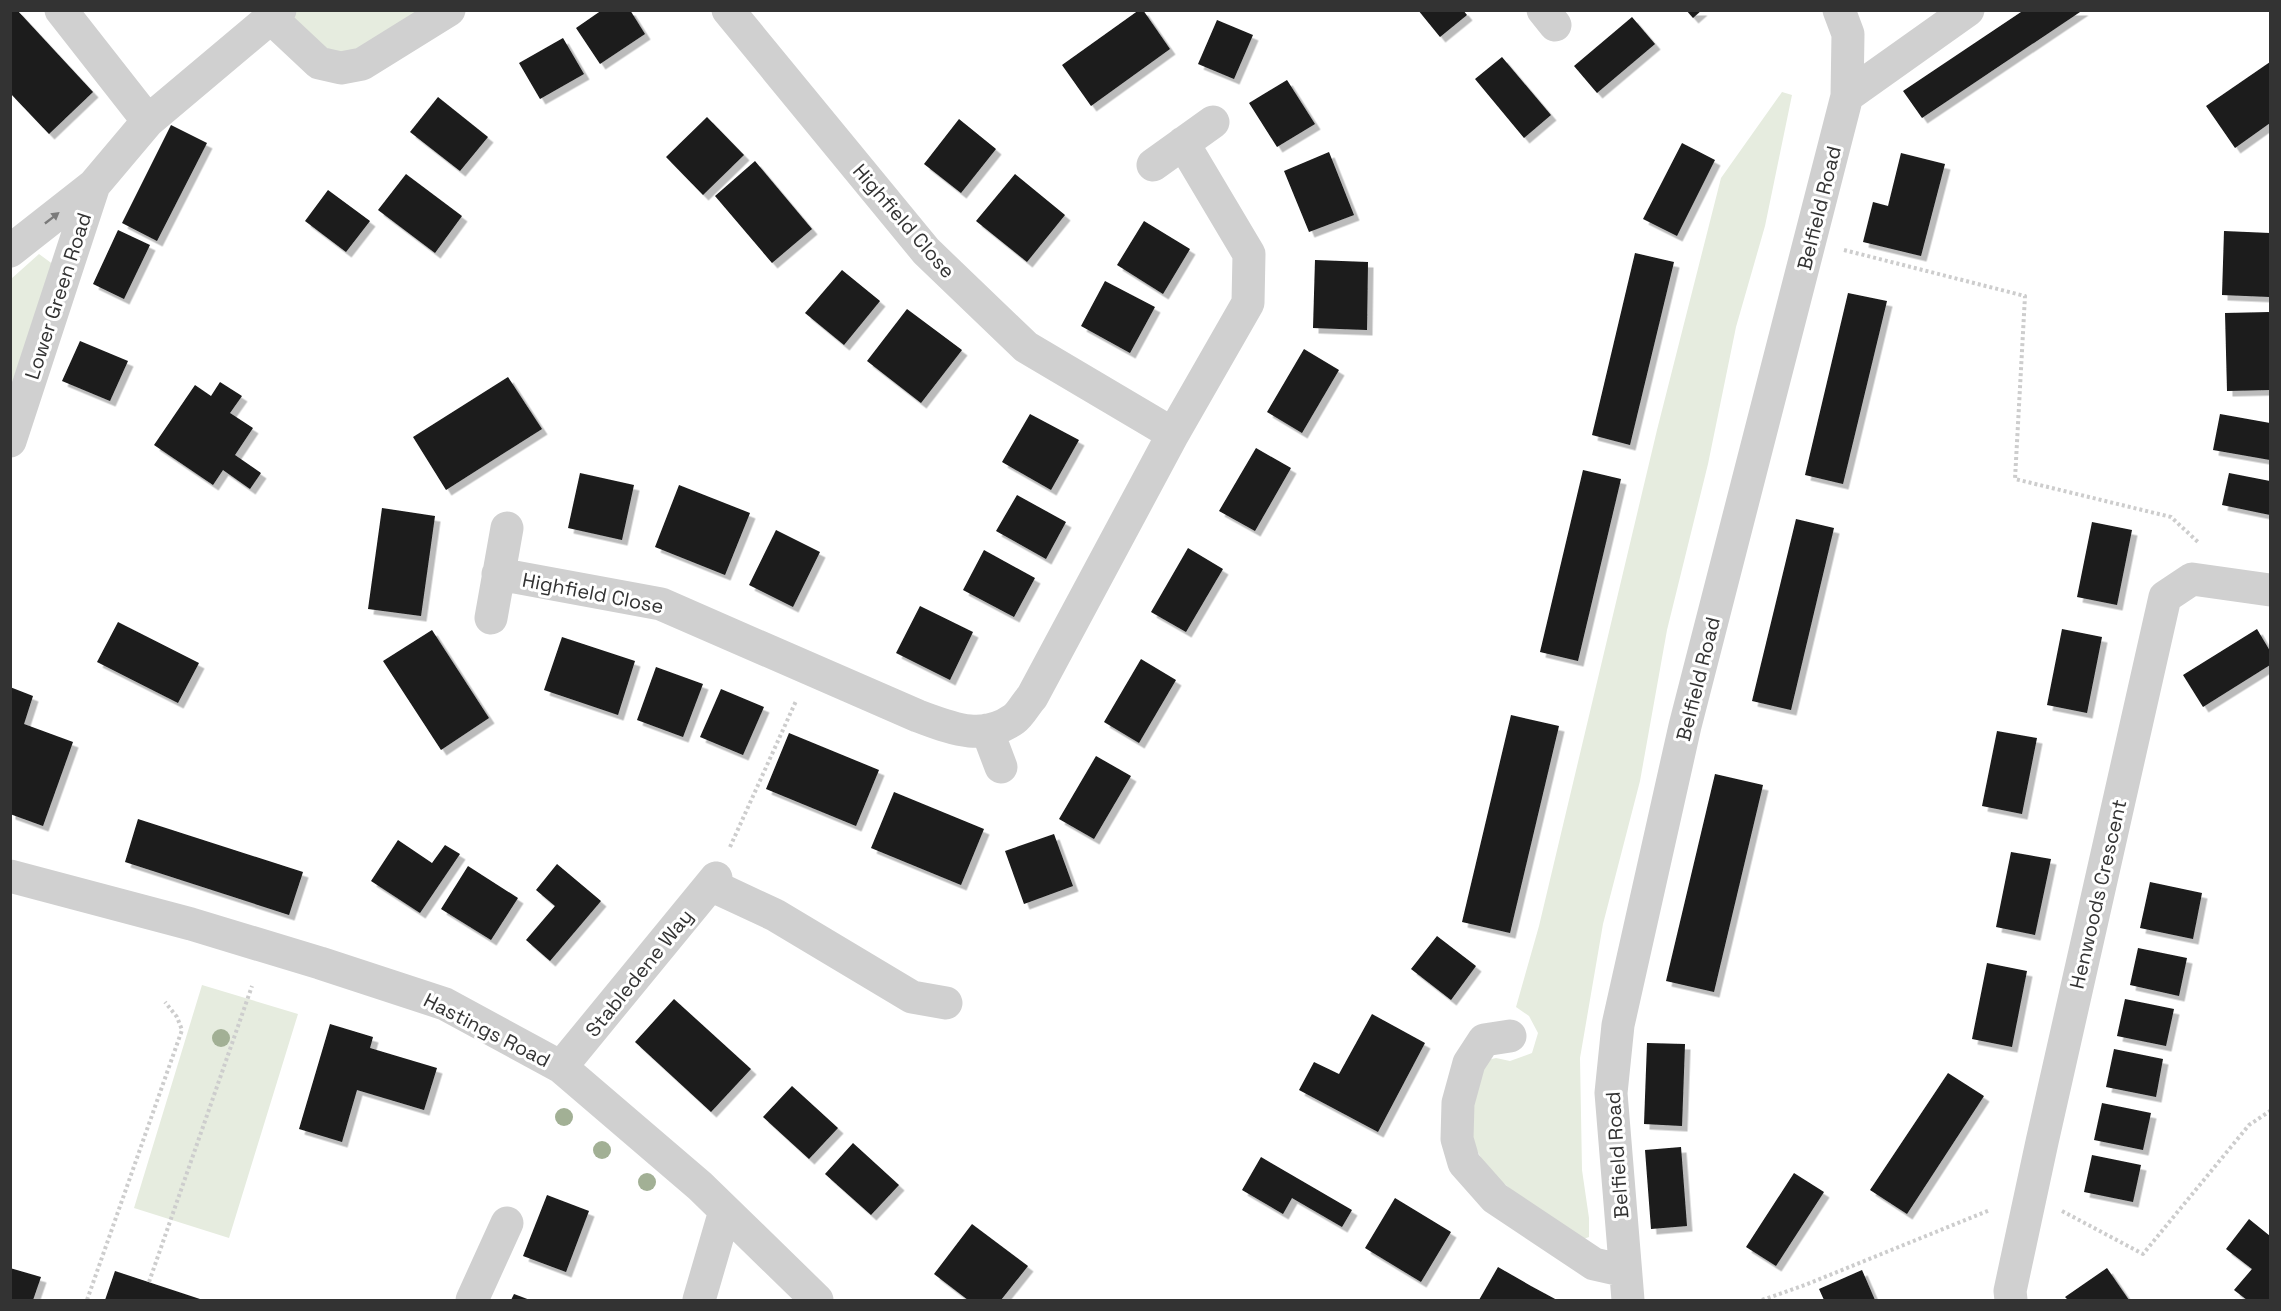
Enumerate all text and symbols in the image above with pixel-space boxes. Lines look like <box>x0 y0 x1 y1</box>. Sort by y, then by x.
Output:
street label: Belfield Road <box>1791 143 1847 273</box>
street label: Highfield Close <box>847 158 961 284</box>
street label: Lower Green Road <box>19 209 97 383</box>
one-way arrow <box>44 211 60 224</box>
street label: Highfield Close <box>520 567 666 619</box>
street label: Belfield Road <box>1670 614 1726 744</box>
street label: Henwoods Crescent <box>2064 797 2132 991</box>
street label: Stabledene Way <box>579 904 699 1042</box>
street label: Hastings Road <box>419 987 555 1073</box>
street label: Belfield Road <box>1600 1091 1634 1219</box>

